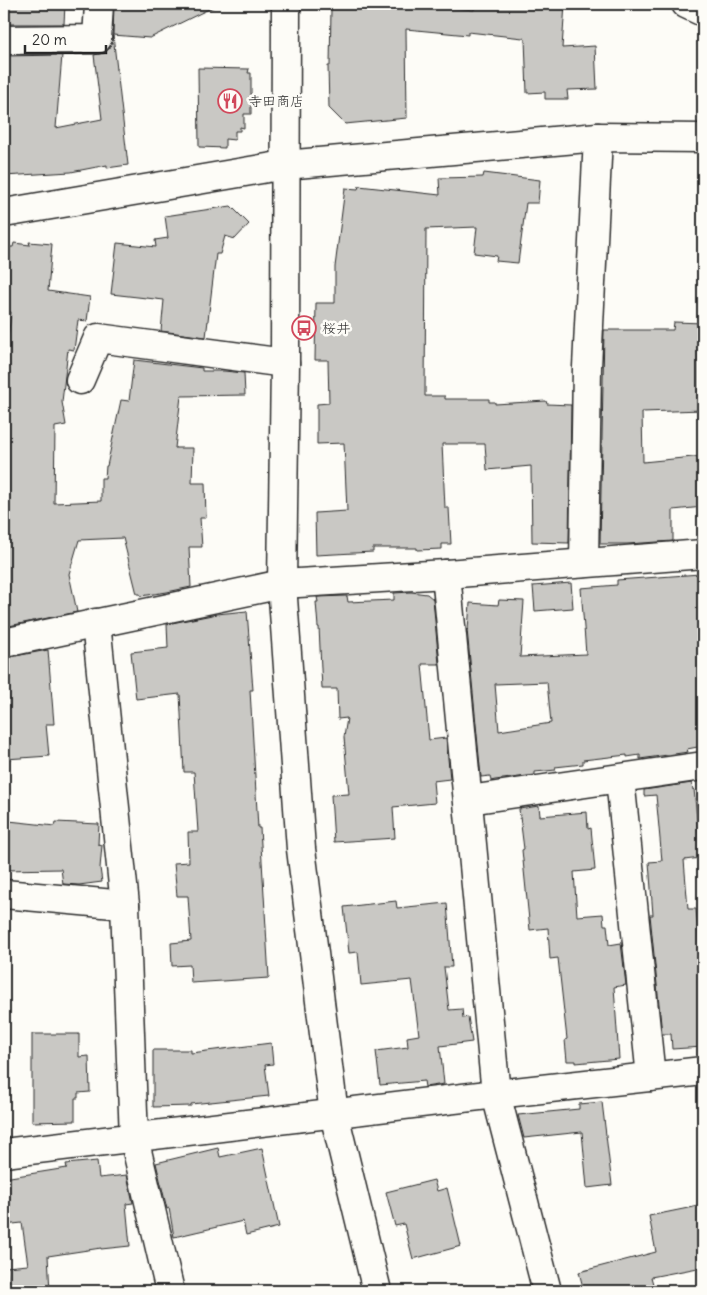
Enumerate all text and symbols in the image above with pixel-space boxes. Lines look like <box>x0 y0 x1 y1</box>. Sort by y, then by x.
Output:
scale bar <box>25 22 106 54</box>
text: 20 m <box>32 30 67 49</box>
restaurant icon: 寺田商店 <box>217 88 243 114</box>
place label: 寺田商店 <box>248 92 304 110</box>
bus stop icon: 桜井 <box>291 315 317 341</box>
place label: 桜井 <box>322 319 350 337</box>

